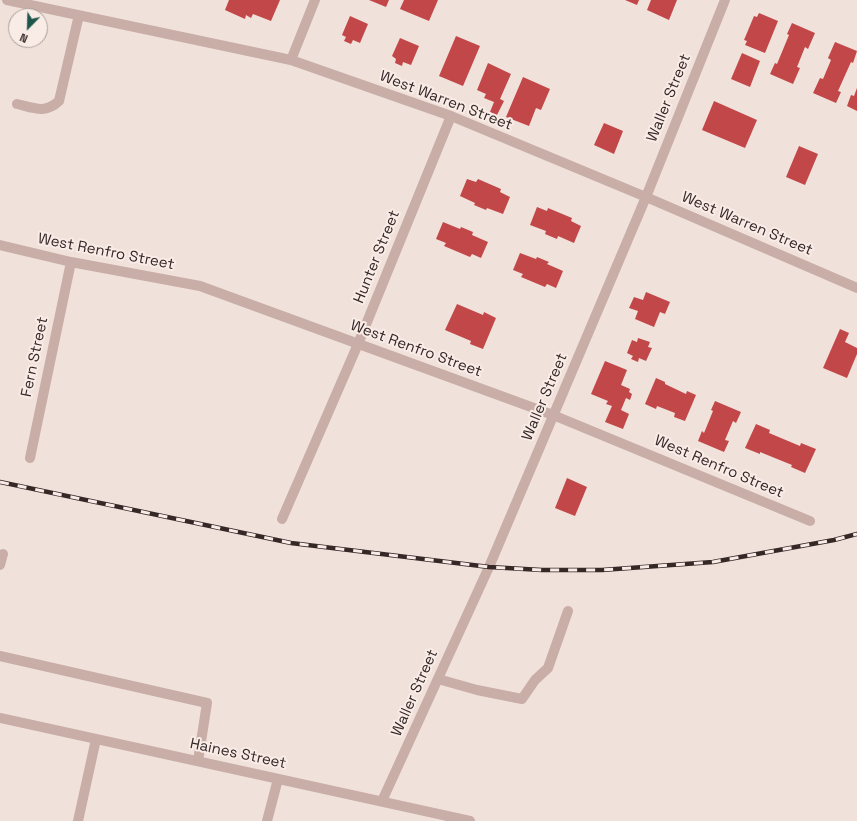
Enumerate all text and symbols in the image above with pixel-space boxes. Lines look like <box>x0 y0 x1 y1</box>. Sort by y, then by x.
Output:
north arrow <box>8 8 48 48</box>
text: N <box>18 30 30 46</box>
street label: Waller Street <box>643 51 695 145</box>
street label: West Warren Street <box>377 67 515 135</box>
street label: West Warren Street <box>679 188 815 260</box>
street label: Hunter Street <box>350 208 404 306</box>
street label: West Renfro Street <box>36 230 176 274</box>
street label: Fern Street <box>18 315 52 399</box>
street label: West Renfro Street <box>348 317 484 381</box>
street label: Waller Street <box>519 351 571 443</box>
street label: West Renfro Street <box>652 432 786 502</box>
street label: Waller Street <box>388 647 442 739</box>
street label: Haines Street <box>188 735 288 773</box>

